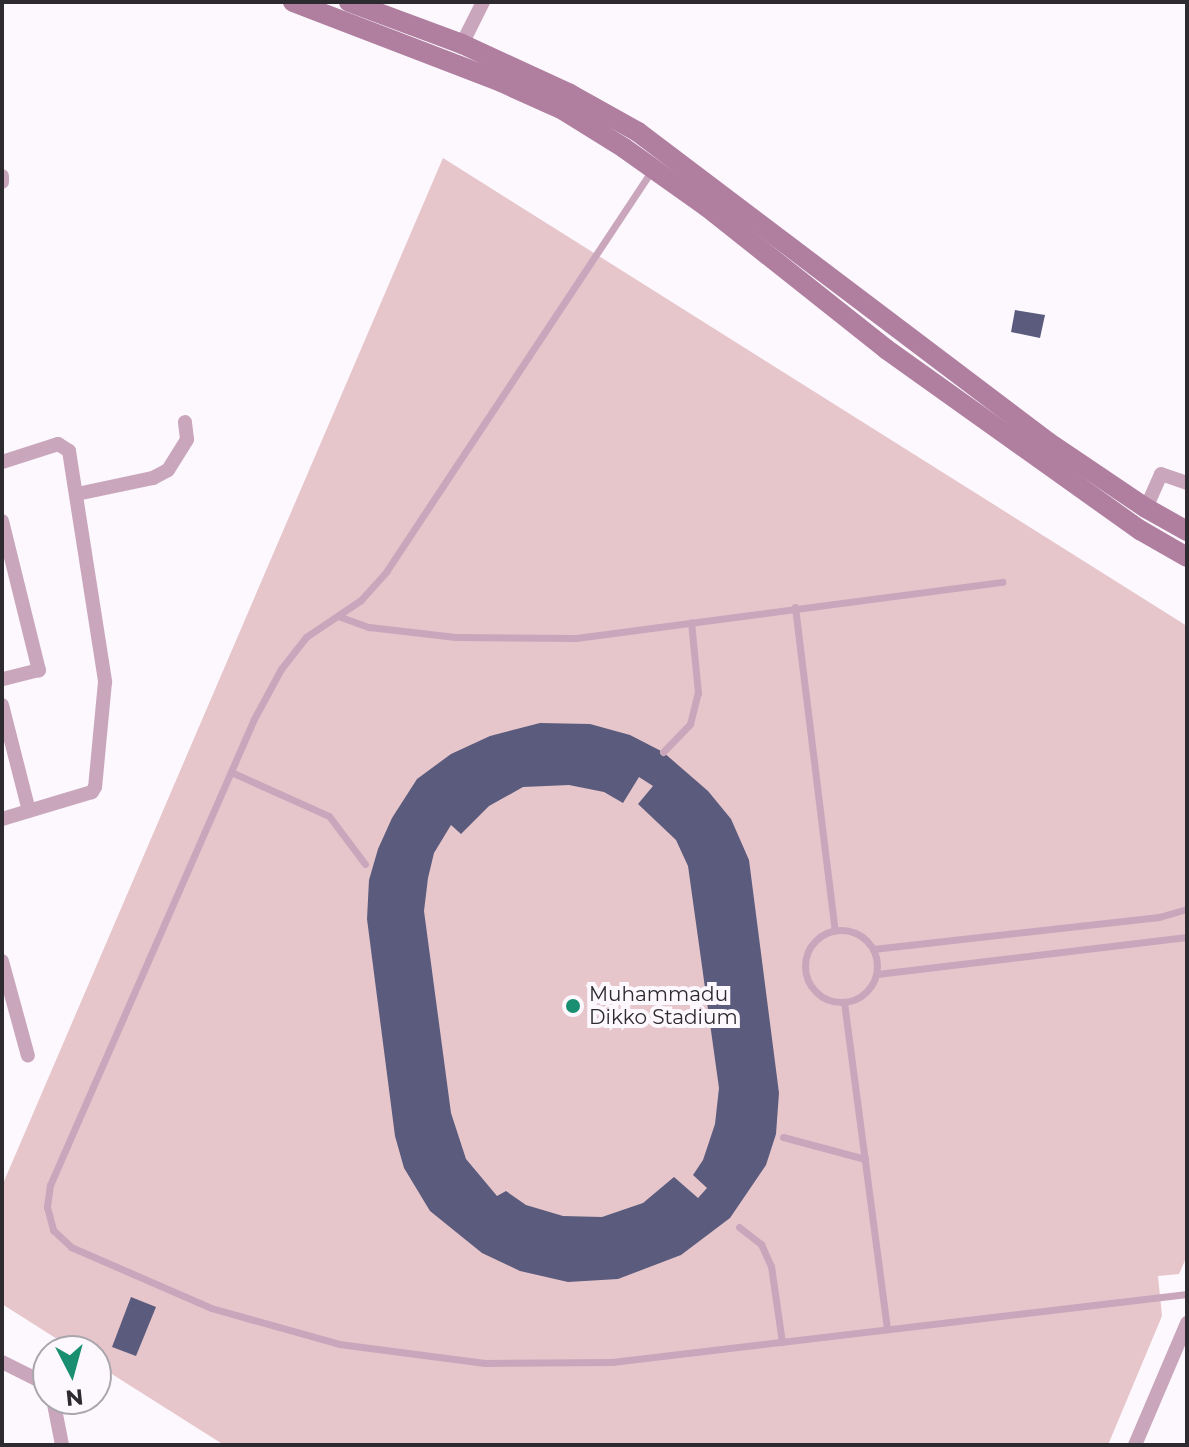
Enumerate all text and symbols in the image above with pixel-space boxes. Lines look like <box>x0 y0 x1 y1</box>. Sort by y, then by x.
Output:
place label: Muhammadu Dikko Stadium <box>589 982 738 1029</box>
marker: Muhammadu Dikko Stadium <box>564 997 582 1015</box>
north arrow <box>32 1335 112 1415</box>
text: N <box>64 1383 85 1412</box>

